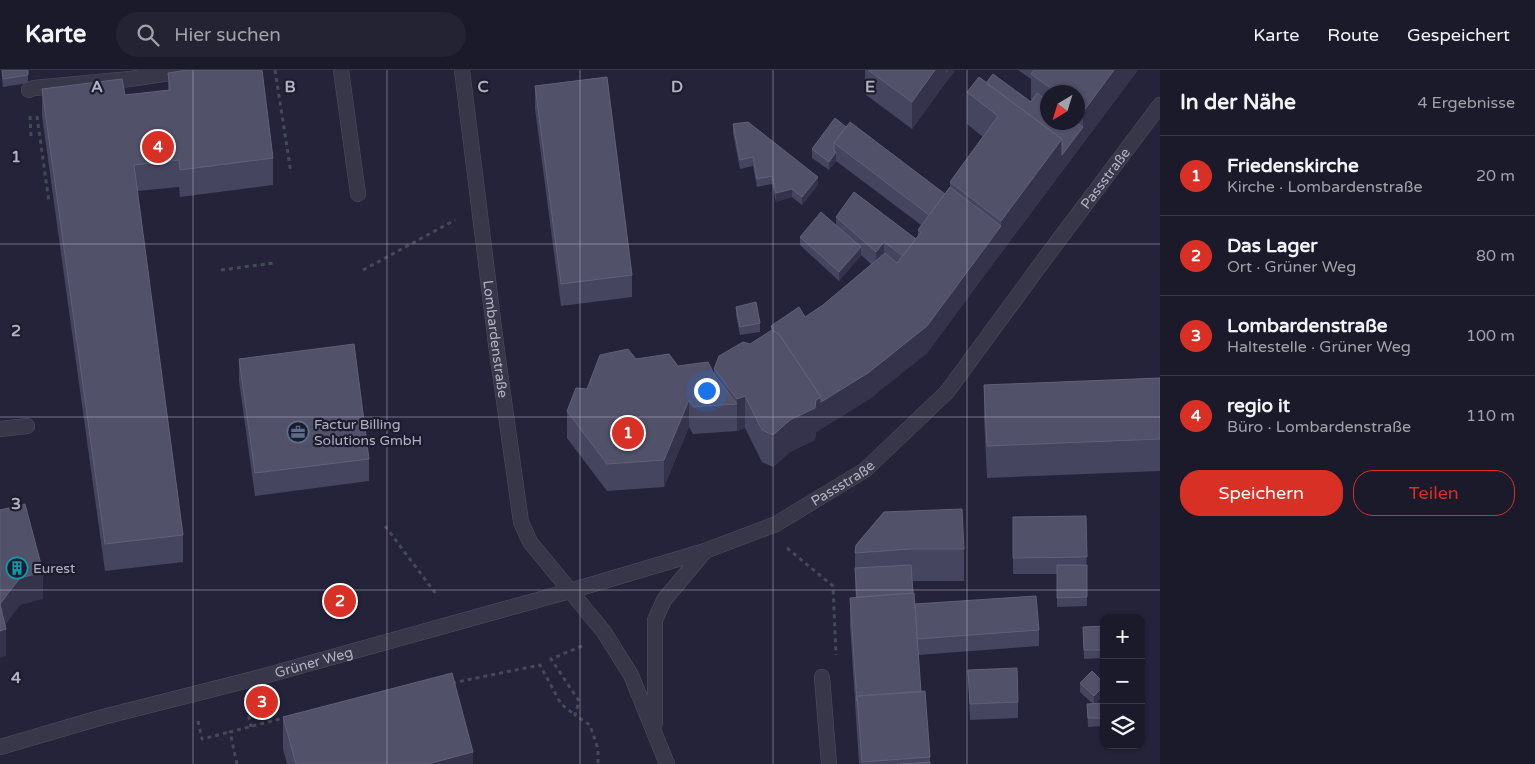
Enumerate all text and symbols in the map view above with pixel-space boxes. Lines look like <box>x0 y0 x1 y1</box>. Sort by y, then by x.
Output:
search box <box>116 12 466 57</box>
text: Karte <box>25 20 86 49</box>
icon: search <box>134 21 162 49</box>
text: Hier suchen <box>174 24 281 46</box>
text: Karte <box>1253 24 1299 46</box>
text: Route <box>1327 24 1379 46</box>
text: Gespeichert <box>1407 24 1510 46</box>
text: A <box>91 77 103 97</box>
text: B <box>284 77 296 97</box>
text: C <box>477 77 489 97</box>
text: D <box>671 77 683 97</box>
text: E <box>865 77 875 97</box>
north arrow <box>1040 85 1085 130</box>
text: In der Nähe <box>1180 90 1296 115</box>
text: 4 Ergebnisse <box>1417 93 1515 113</box>
pin: 4 <box>142 128 174 166</box>
street label: Passstraße <box>1077 144 1134 212</box>
text: 1 <box>11 147 21 167</box>
text: Friedenskirche <box>1227 155 1359 177</box>
text: 1 <box>1191 166 1201 186</box>
text: 20 m <box>1476 166 1515 186</box>
text: Kirche · Lombardenstraße <box>1227 177 1423 197</box>
text: Das Lager <box>1227 235 1317 257</box>
text: 2 <box>1191 246 1201 266</box>
text: 80 m <box>1476 246 1515 266</box>
text: Ort · Grüner Weg <box>1227 257 1356 277</box>
street label: Lombardenstraße <box>479 279 511 399</box>
text: Lombardenstraße <box>1227 315 1387 337</box>
text: 2 <box>11 321 21 341</box>
text: 3 <box>1191 326 1201 346</box>
text: 100 m <box>1466 326 1515 346</box>
text: Haltestelle · Grüner Weg <box>1227 337 1411 357</box>
your location <box>694 378 720 404</box>
text: regio it <box>1227 395 1290 417</box>
text: 4 <box>1191 406 1201 426</box>
text: 110 m <box>1466 406 1515 426</box>
pin: 1 <box>612 414 644 452</box>
place label: Factur Billing Solutions GmbH <box>314 416 422 449</box>
text: Büro · Lombardenstraße <box>1227 417 1411 437</box>
office icon: Factur Billing Solutions GmbH <box>286 420 310 444</box>
street label: Passstraße <box>808 457 879 510</box>
button: Speichern <box>1180 470 1343 516</box>
button: Teilen <box>1353 470 1515 516</box>
text: 3 <box>11 494 21 514</box>
building icon: Eurest <box>5 556 29 580</box>
place label: Eurest <box>33 560 76 577</box>
pin: 2 <box>324 582 356 620</box>
map controls <box>1100 614 1145 749</box>
button: + <box>1100 614 1145 659</box>
street label: Grüner Weg <box>273 644 355 682</box>
button: − <box>1100 659 1145 704</box>
text: 4 <box>11 668 21 688</box>
pin: 3 <box>246 683 278 721</box>
button: layers <box>1100 704 1145 749</box>

